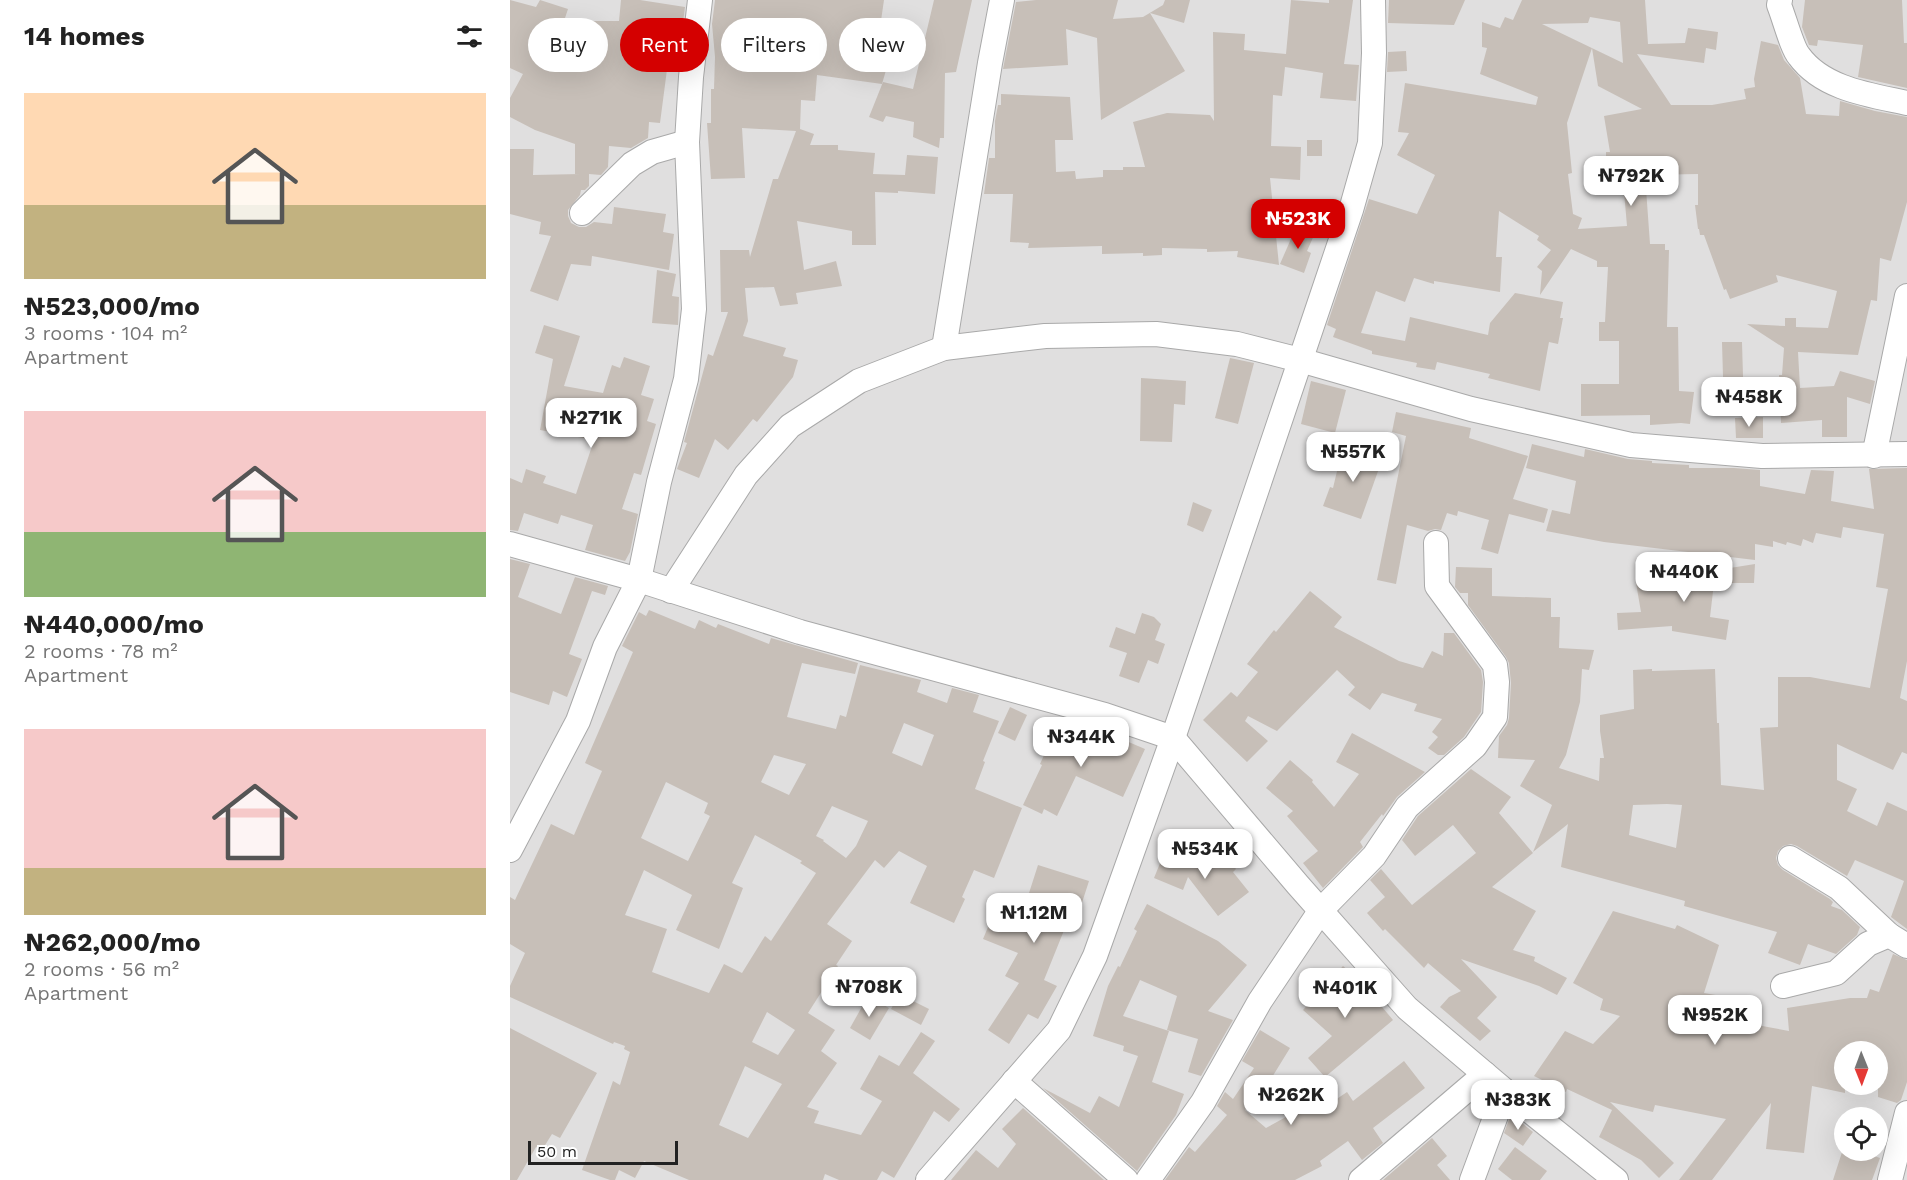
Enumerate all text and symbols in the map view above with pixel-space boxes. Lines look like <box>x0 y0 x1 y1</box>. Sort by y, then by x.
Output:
chip: Buy <box>528 18 608 72</box>
chip: Rent <box>620 18 709 72</box>
chip: Filters <box>721 18 827 72</box>
chip: New <box>839 18 926 72</box>
icon: filters <box>453 20 486 53</box>
text: 14 homes <box>24 21 145 51</box>
icon: home <box>201 132 309 240</box>
pin: ₦792K <box>1589 156 1673 207</box>
text: ₦792K <box>1598 163 1664 187</box>
pin: ₦523K <box>1256 199 1340 250</box>
text: ₦523K <box>1265 206 1331 230</box>
text: ₦523,000/mo <box>24 291 200 321</box>
text: 3 rooms · 104 m² <box>24 321 187 345</box>
text: Apartment <box>24 345 128 369</box>
pin: ₦458K <box>1707 377 1791 428</box>
text: ₦458K <box>1715 384 1783 408</box>
pin: ₦271K <box>549 398 633 449</box>
text: ₦271K <box>560 405 622 429</box>
pin: ₦557K <box>1311 432 1395 483</box>
text: ₦557K <box>1320 439 1386 463</box>
icon: home <box>201 450 309 558</box>
pin: ₦440K <box>1642 552 1726 603</box>
text: ₦440K <box>1649 559 1719 583</box>
text: ₦440,000/mo <box>24 609 204 639</box>
text: 2 rooms · 78 m² <box>24 639 178 663</box>
text: Apartment <box>24 663 128 687</box>
pin: ₦344K <box>1039 717 1123 768</box>
text: ₦344K <box>1047 724 1115 748</box>
icon: home <box>201 768 309 876</box>
pin: ₦534K <box>1163 829 1247 880</box>
text: ₦534K <box>1172 836 1238 860</box>
pin: ₦1.12M <box>985 893 1083 944</box>
text: ₦1.12M <box>1000 900 1068 924</box>
text: ₦262,000/mo <box>24 927 201 957</box>
text: 2 rooms · 56 m² <box>24 957 179 981</box>
pin: ₦708K <box>827 967 911 1018</box>
pin: ₦401K <box>1303 968 1387 1019</box>
text: ₦708K <box>835 974 903 998</box>
text: ₦401K <box>1313 975 1377 999</box>
text: Apartment <box>24 981 128 1005</box>
pin: ₦952K <box>1673 995 1757 1046</box>
text: ₦952K <box>1682 1002 1748 1026</box>
north arrow <box>1834 1041 1888 1095</box>
map controls <box>1834 1041 1888 1161</box>
pin: ₦262K <box>1249 1075 1333 1126</box>
pin: ₦383K <box>1476 1080 1560 1131</box>
text: ₦262K <box>1258 1082 1324 1106</box>
text: ₦383K <box>1485 1087 1551 1111</box>
button: locate <box>1834 1107 1888 1161</box>
scale bar <box>528 1138 678 1166</box>
text: 50 m <box>537 1142 577 1161</box>

